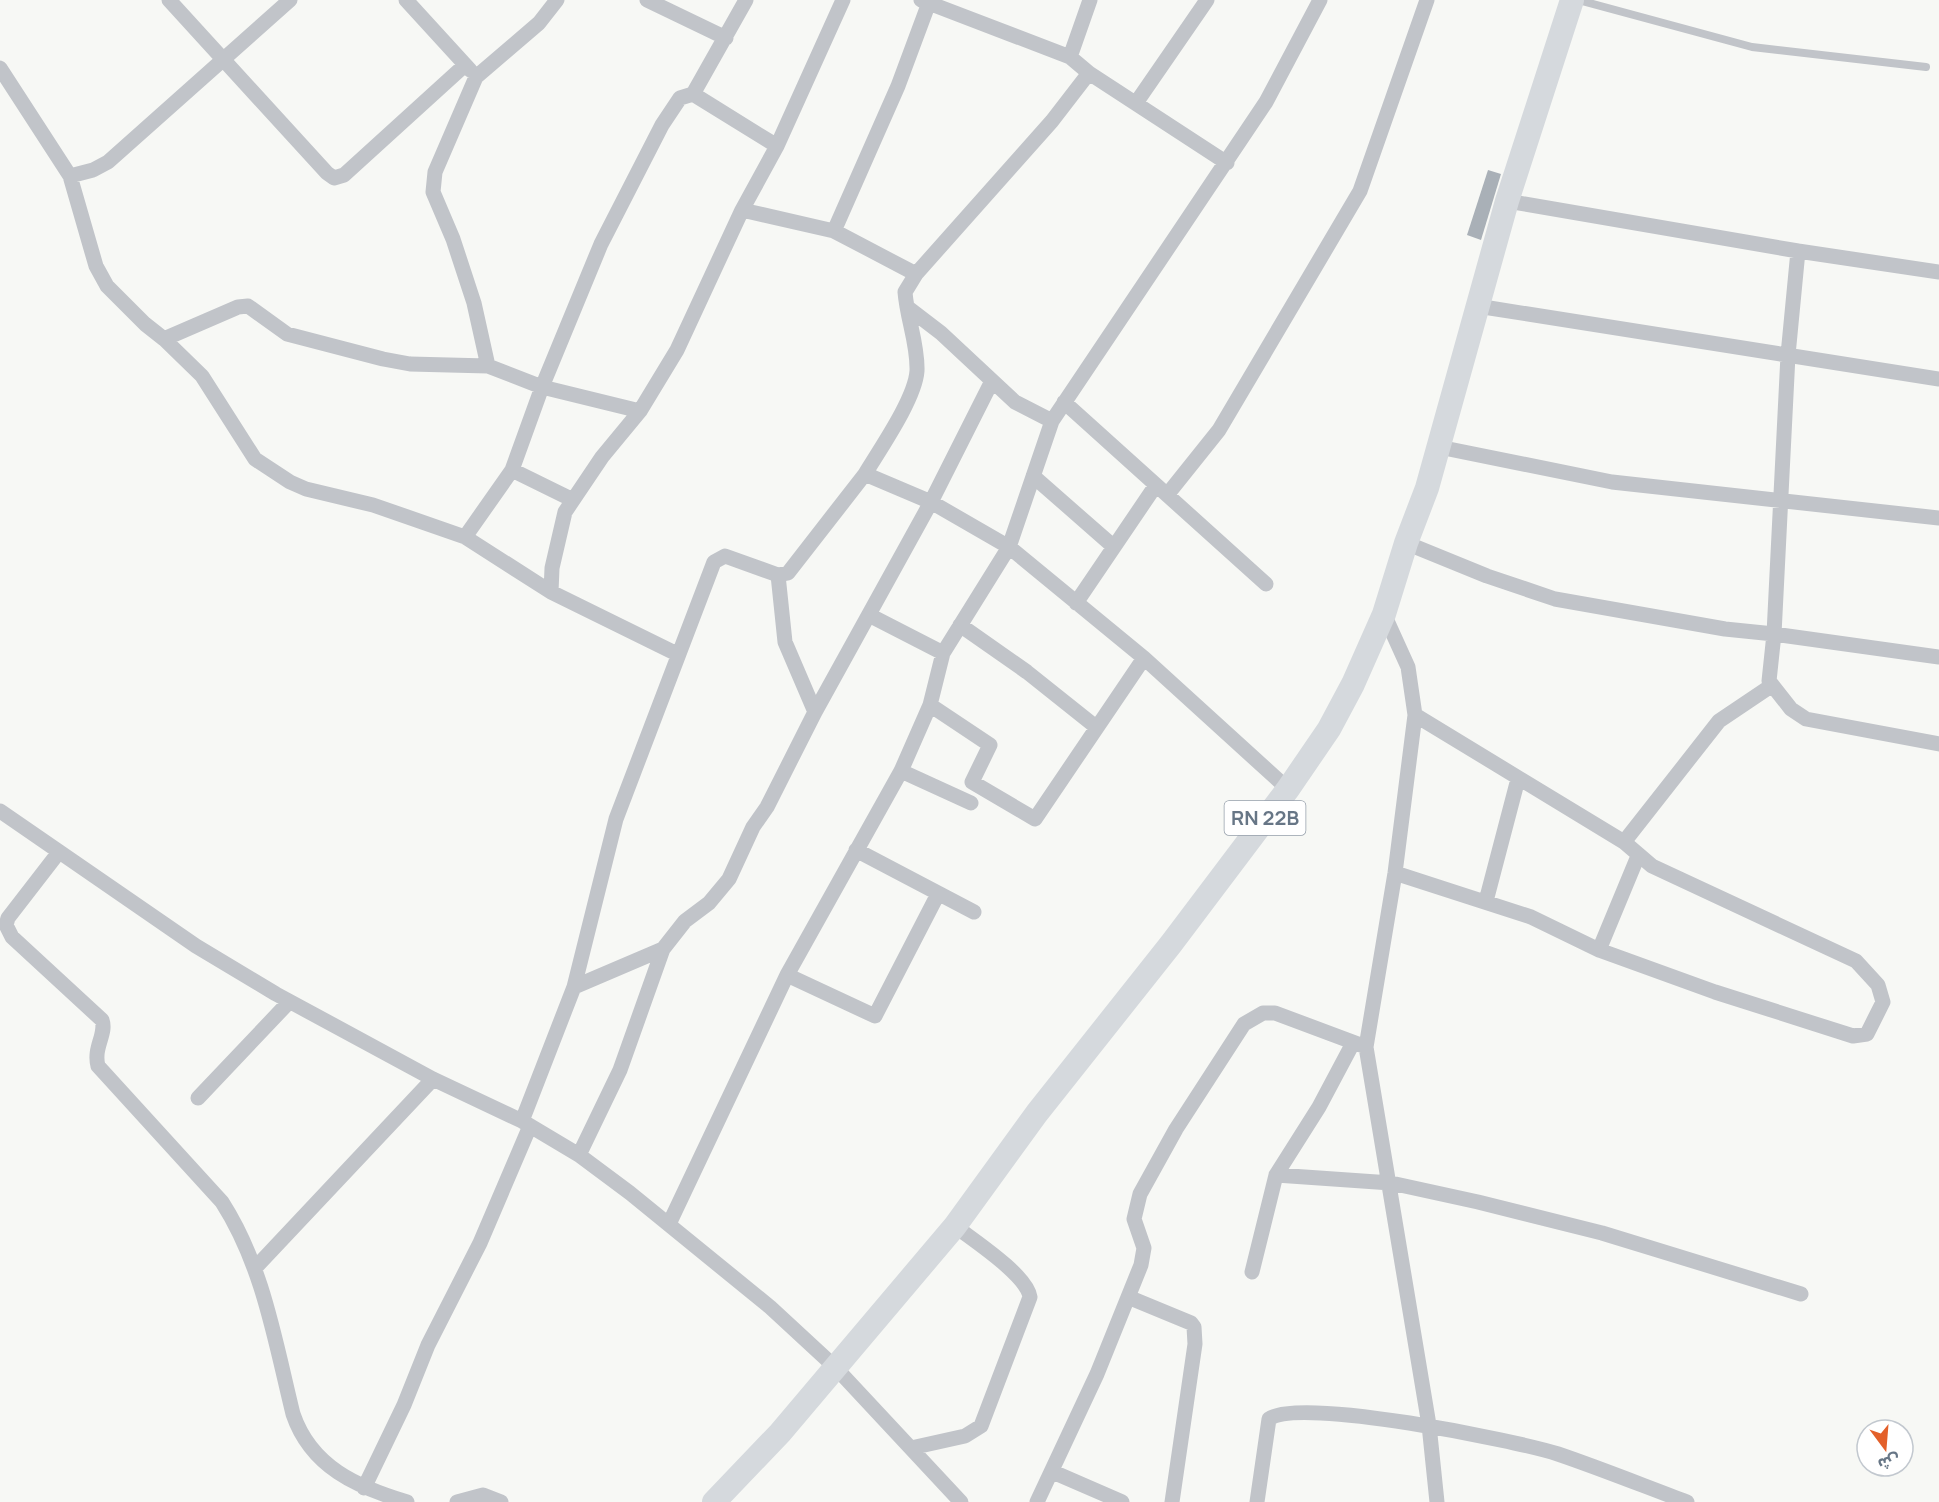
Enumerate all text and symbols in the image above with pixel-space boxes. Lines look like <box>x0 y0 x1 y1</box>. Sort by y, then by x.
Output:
road number: RN 22B <box>1224 801 1306 835</box>
north arrow <box>1855 1418 1915 1478</box>
text: ش <box>1875 1449 1903 1476</box>

